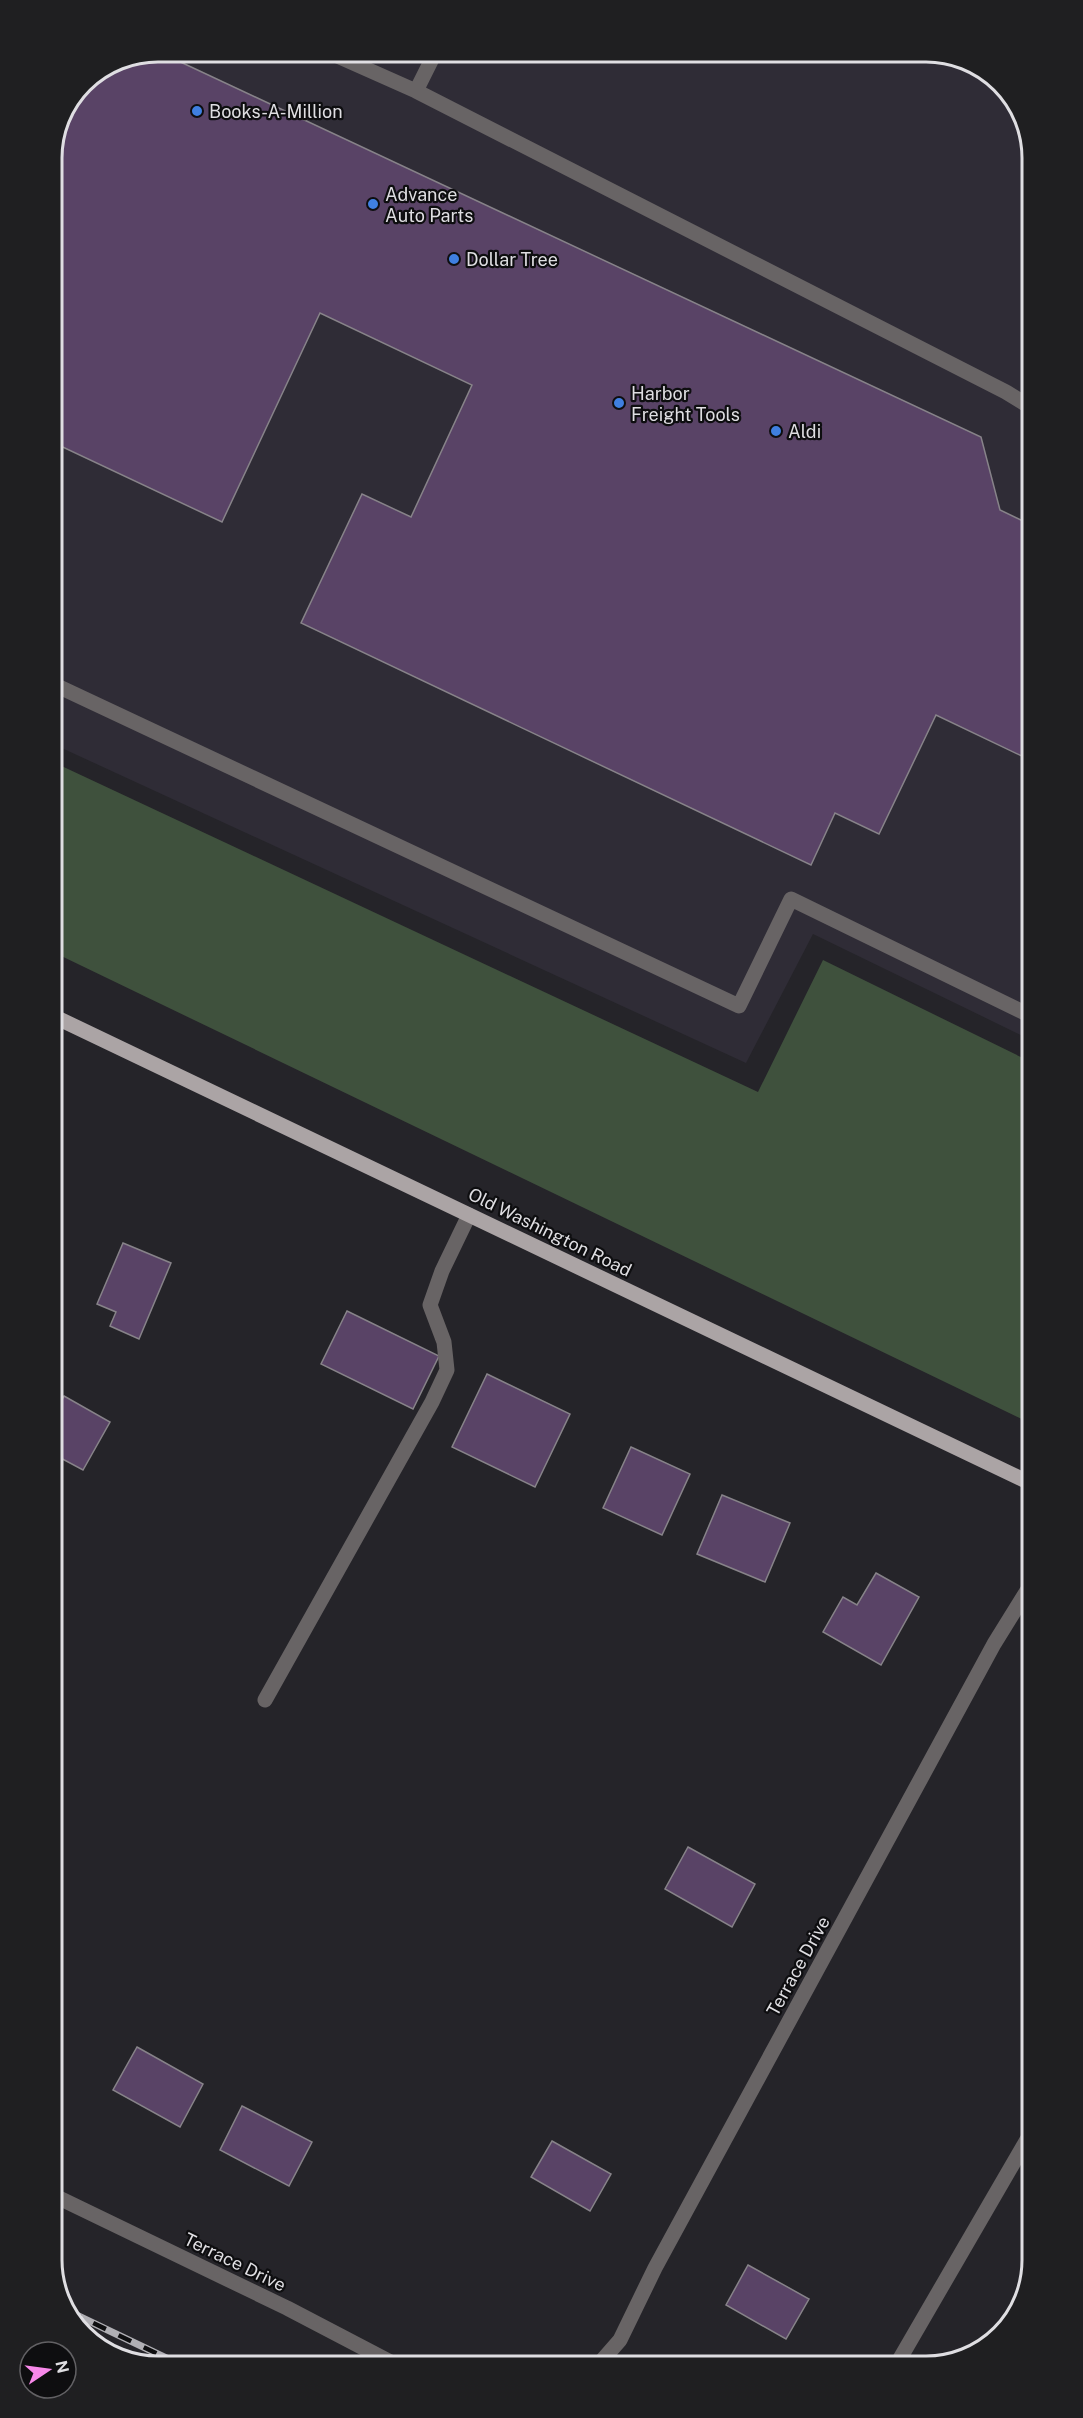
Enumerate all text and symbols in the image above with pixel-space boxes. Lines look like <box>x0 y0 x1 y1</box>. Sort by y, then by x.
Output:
place label: Books-A-Million <box>209 101 343 122</box>
marker: Books-A-Million <box>190 104 204 118</box>
place label: Advance Auto Parts <box>385 184 473 226</box>
marker: Advance Auto Parts <box>366 197 380 211</box>
place label: Dollar Tree <box>466 249 558 270</box>
marker: Dollar Tree <box>447 252 461 266</box>
place label: Harbor Freight Tools <box>631 383 740 425</box>
marker: Harbor Freight Tools <box>612 396 626 410</box>
place label: Aldi <box>788 421 821 442</box>
marker: Aldi <box>769 424 783 438</box>
street label: Old Washington Road <box>465 1183 635 1281</box>
street label: Terrace Drive <box>762 1913 834 2019</box>
street label: Terrace Drive <box>181 2228 289 2296</box>
north arrow <box>18 2340 78 2400</box>
text: N <box>51 2359 73 2375</box>

